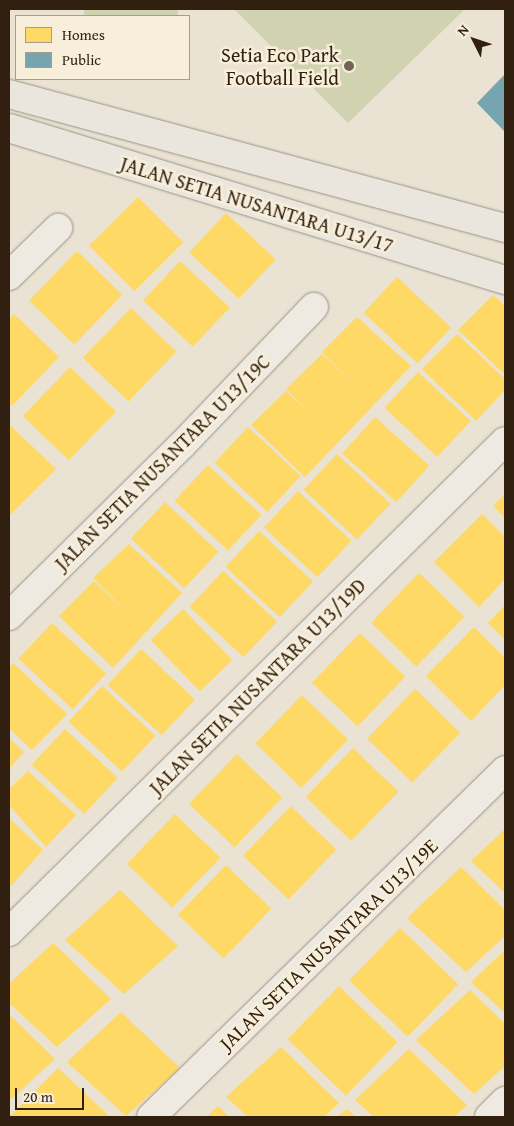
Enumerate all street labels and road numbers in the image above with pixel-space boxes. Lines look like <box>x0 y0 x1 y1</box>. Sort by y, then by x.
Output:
street label: JALAN SETIA NUSANTARA U13/17 <box>118 151 396 257</box>
street label: JALAN SETIA NUSANTARA U13/19C <box>49 349 275 575</box>
street label: JALAN SETIA NUSANTARA U13/19D <box>144 573 370 799</box>
street label: JALAN SETIA NUSANTARA U13/19E <box>214 833 442 1055</box>

